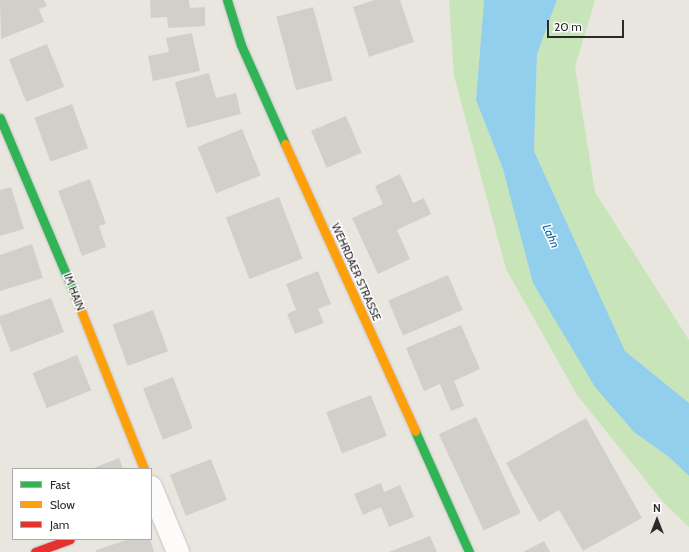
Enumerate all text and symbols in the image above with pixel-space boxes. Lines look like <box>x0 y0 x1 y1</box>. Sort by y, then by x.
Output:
scale bar <box>549 12 626 38</box>
text: 20 m <box>554 19 582 34</box>
street label: WEHRDAER STRASSE <box>329 221 383 323</box>
water label: Lahn <box>539 222 563 250</box>
street label: IM HAIN <box>61 271 87 313</box>
legend <box>12 468 152 540</box>
text: Fast <box>50 477 70 492</box>
text: Slow <box>50 497 75 512</box>
north arrow <box>637 500 677 540</box>
text: N <box>653 501 661 515</box>
text: Jam <box>50 517 69 532</box>

